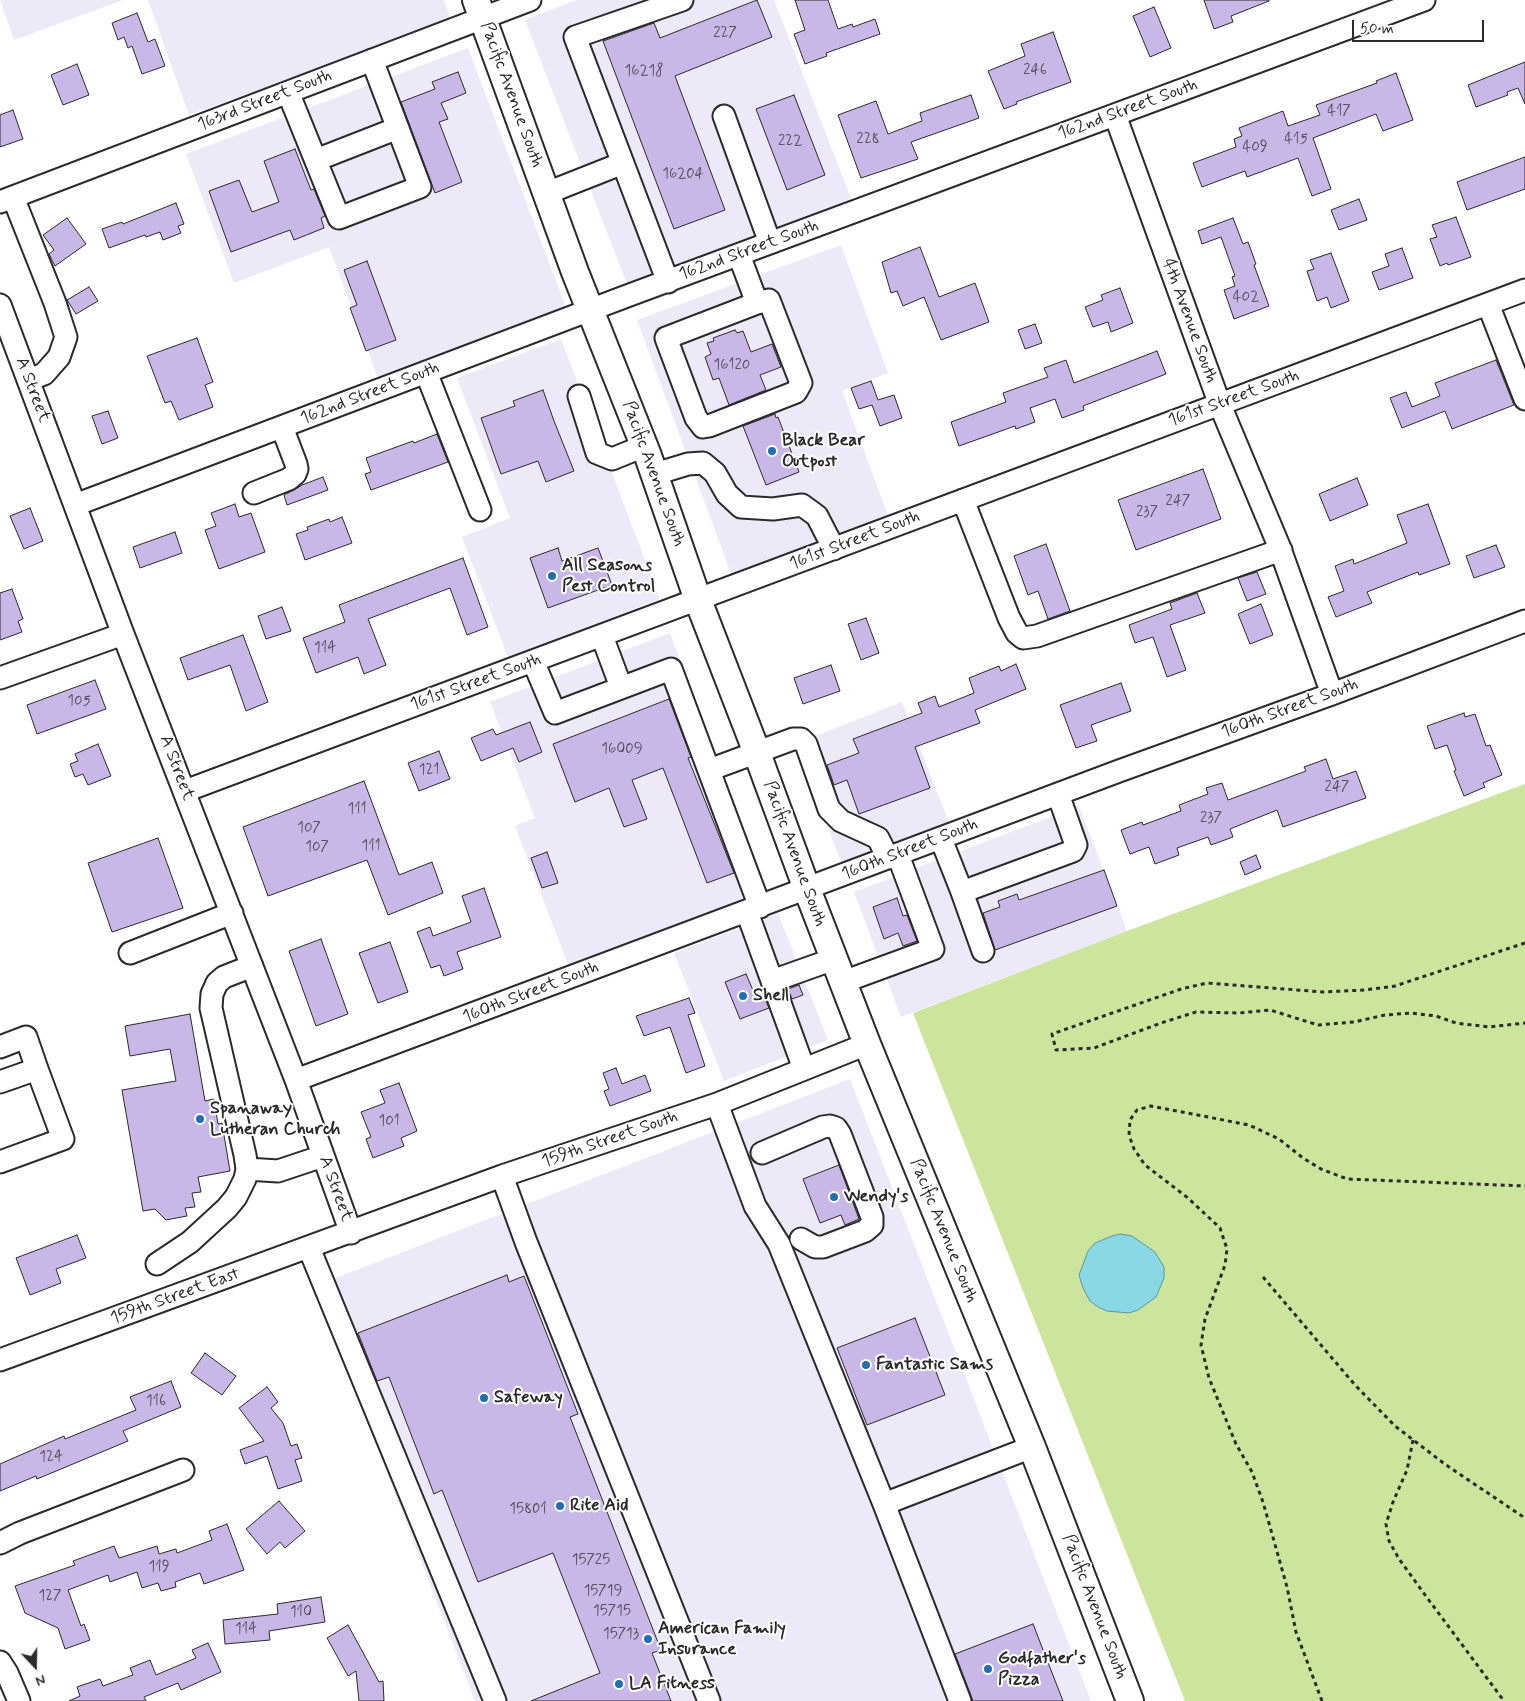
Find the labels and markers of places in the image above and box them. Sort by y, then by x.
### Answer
place label: Black Bear Outpost [782,430,865,472]
marker: Black Bear Outpost [766,445,778,457]
place label: All Seasons Pest Control [562,555,655,598]
marker: All Seasons Pest Control [546,570,558,582]
place label: Shell [753,985,789,1007]
marker: Shell [737,990,749,1002]
place label: Spanaway Lutheran Church [210,1098,340,1140]
marker: Spanaway Lutheran Church [194,1113,206,1125]
place label: Wendy's [844,1186,908,1208]
marker: Wendy's [828,1191,840,1203]
place label: Fantastic Sams [876,1354,993,1376]
marker: Fantastic Sams [860,1359,872,1371]
place label: Safeway [494,1387,563,1409]
marker: Safeway [478,1392,490,1404]
place label: Rite Aid [570,1495,628,1517]
marker: Rite Aid [554,1500,566,1512]
place label: American Family Insurance [658,1618,786,1660]
marker: American Family Insurance [642,1633,654,1645]
place label: Godfather's Pizza [998,1648,1086,1690]
marker: Godfather's Pizza [982,1663,994,1675]
place label: LA Fitness [629,1673,715,1695]
marker: LA Fitness [613,1678,625,1690]

